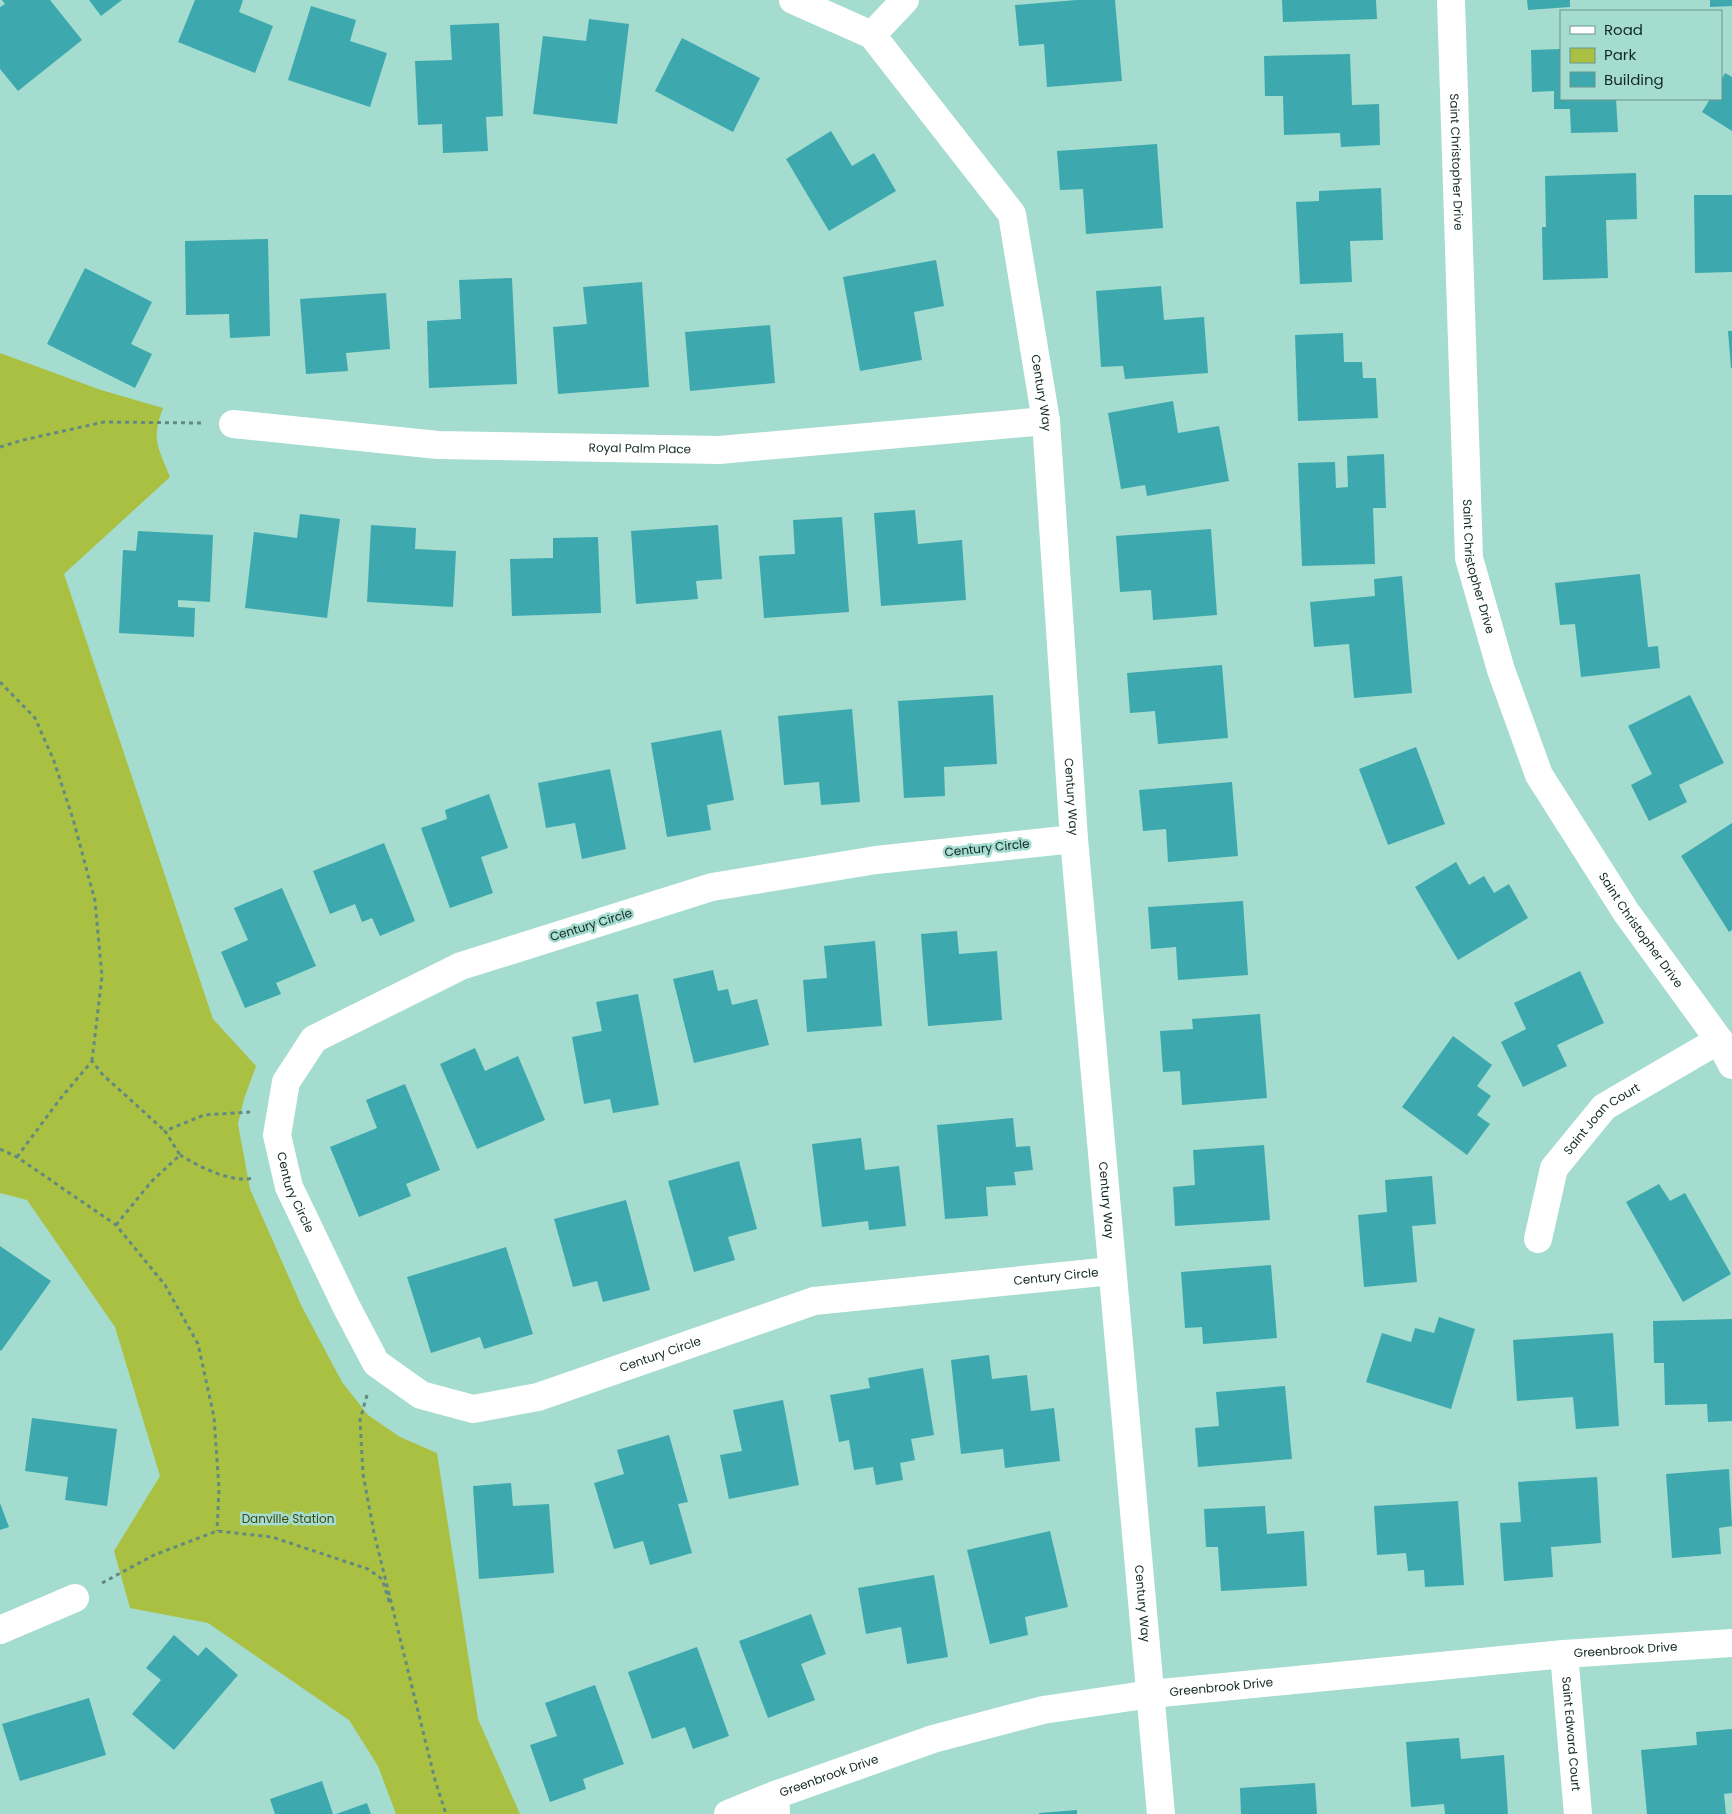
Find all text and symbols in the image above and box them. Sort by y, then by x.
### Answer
legend [1560,10,1722,100]
text: Road [1604,19,1643,40]
text: Park [1604,44,1636,65]
text: Building [1604,69,1664,90]
street label: Saint Christopher Drive [1446,93,1467,231]
street label: Century Way [1027,353,1056,432]
street label: Royal Palm Place [589,439,691,458]
street label: Saint Christopher Drive [1459,499,1499,635]
street label: Century Way [1061,757,1083,836]
street label: Century Circle [944,835,1030,860]
street label: Saint Christopher Drive [1595,869,1687,991]
street label: Century Circle [548,904,634,945]
street label: Saint Joan Court [1559,1079,1643,1158]
street label: Century Circle [273,1150,319,1235]
street label: Century Way [1095,1161,1119,1240]
street label: Century Circle [1013,1263,1099,1289]
street label: Century Circle [617,1332,703,1376]
park label: Danville Station [242,1510,334,1527]
street label: Century Way [1131,1564,1155,1643]
street label: Greenbrook Drive [1573,1638,1678,1661]
street label: Greenbrook Drive [1169,1673,1274,1700]
street label: Saint Edward Court [1558,1676,1585,1792]
street label: Greenbrook Drive [777,1750,881,1801]

